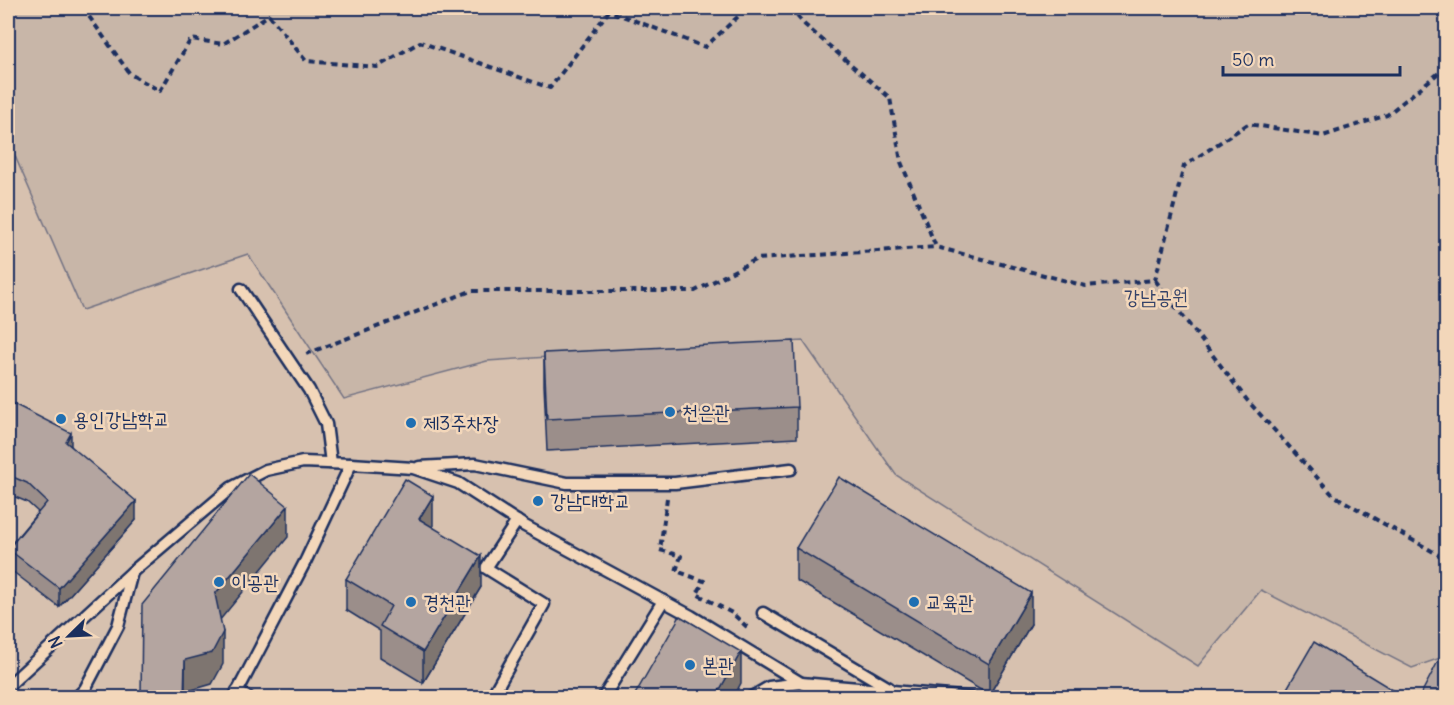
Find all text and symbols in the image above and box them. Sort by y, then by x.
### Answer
scale bar [1223,39,1400,77]
text: 50 m [1232,48,1274,71]
park label: 강남공원 [1124,284,1188,309]
place label: 천은관 [682,399,730,424]
marker: 천은관 [663,405,677,419]
place label: 용인강남학교 [73,406,170,431]
place label: 제3주차장 [423,410,499,435]
marker: 용인강남학교 [54,412,68,426]
marker: 제3주차장 [404,416,418,430]
place label: 강남대학교 [550,488,630,513]
marker: 강남대학교 [531,494,545,508]
place label: 이공관 [231,569,279,594]
marker: 이공관 [212,575,226,589]
place label: 경천관 [423,589,471,614]
place label: 교육관 [926,589,974,614]
marker: 경천관 [404,595,418,609]
marker: 교육관 [907,595,921,609]
north arrow [39,606,99,666]
text: N [44,633,67,651]
place label: 본관 [702,652,734,677]
marker: 본관 [683,658,697,672]

